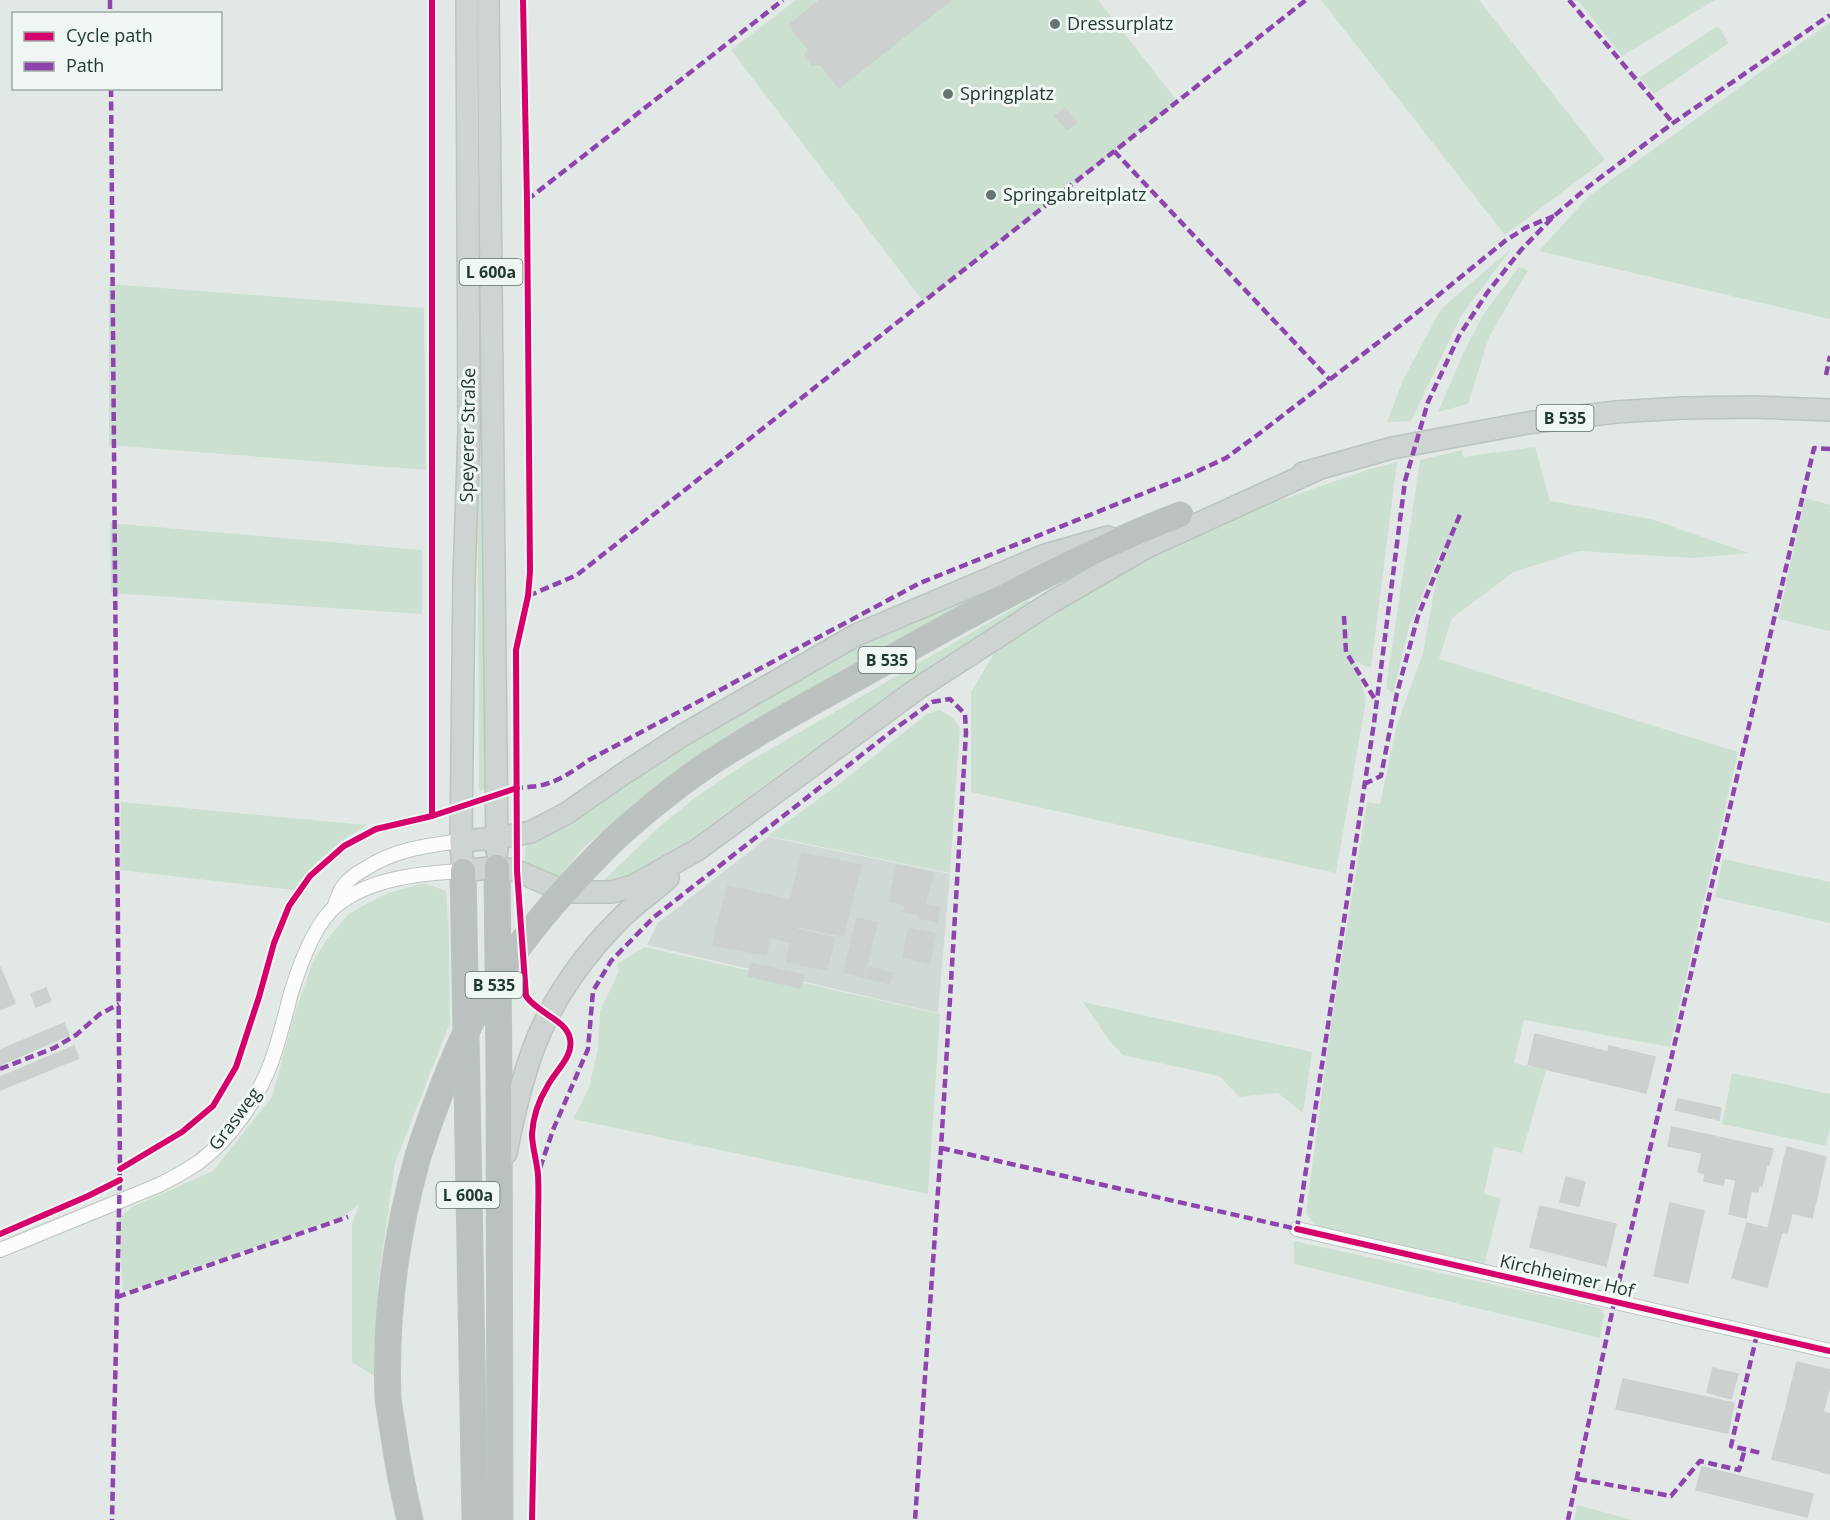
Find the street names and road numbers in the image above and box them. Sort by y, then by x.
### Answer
road number: L 600a [460,259,522,285]
street label: Speyerer Straße [454,367,480,502]
road number: B 535 [1536,405,1594,431]
road number: B 535 [858,647,916,673]
road number: B 535 [466,972,522,998]
street label: Grasweg [203,1082,266,1155]
road number: L 600a [436,1182,500,1208]
street label: Kirchheimer Hof [1498,1248,1638,1302]

